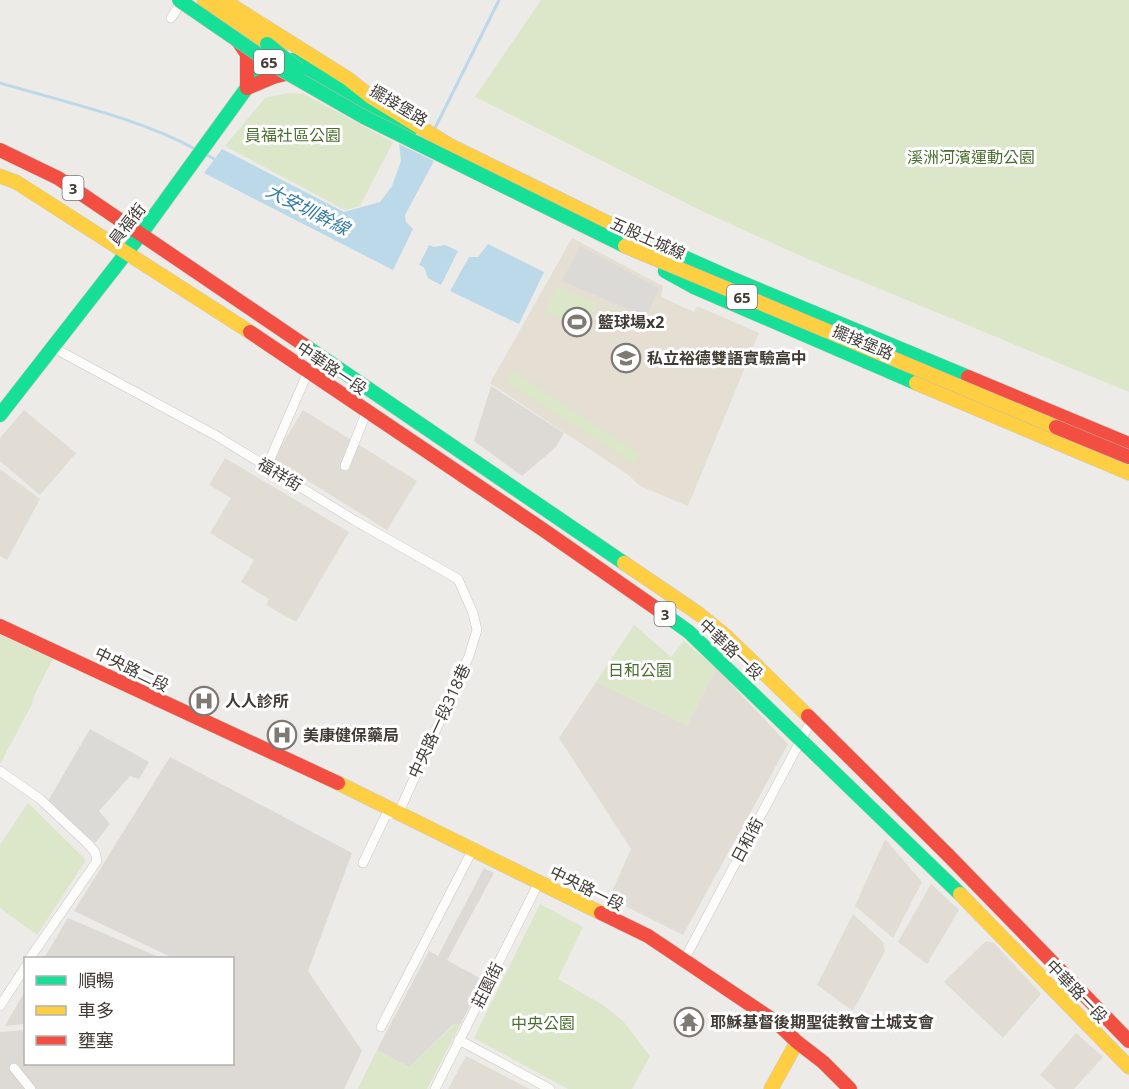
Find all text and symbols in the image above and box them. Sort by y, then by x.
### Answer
road number: 65 [254,50,284,74]
street label: 擺接堡路 [366,79,432,131]
park label: 員福社區公園 [245,124,341,146]
park label: 溪洲河濱運動公園 [907,146,1035,168]
road number: 3 [62,176,84,200]
water label: 大安圳幹線 [262,178,355,241]
street label: 員福街 [104,198,150,250]
street label: 五股土城線 [607,212,689,264]
road number: 65 [727,285,757,309]
sports icon: 籃球場x2 [561,306,593,338]
place label: 籃球場x2 [598,311,664,333]
street label: 擺接堡路 [829,319,897,365]
street label: 中華路一段 [293,337,371,399]
school or university icon: 私立裕德雙語實驗高中 [610,342,642,374]
place label: 私立裕德雙語實驗高中 [647,347,807,369]
street label: 福祥街 [254,452,306,496]
road number: 3 [654,602,676,626]
street label: 中華路一段 [694,614,768,684]
street label: 中央路二段 [91,642,173,696]
park label: 日和公園 [608,659,672,681]
street label: 中央路一段318巷 [403,660,475,782]
hospital icon: 人人診所 [188,685,220,717]
place label: 人人診所 [225,690,289,712]
hospital icon: 美康健保藥局 [266,719,298,751]
place label: 美康健保藥局 [303,724,399,746]
street label: 日和街 [726,814,768,866]
street label: 中央路一段 [546,861,628,915]
street label: 中華路一段 [1041,955,1113,1027]
legend [24,957,234,1065]
street label: 莊園街 [466,959,508,1011]
text: 順暢 [78,968,114,992]
text: 車多 [78,998,114,1022]
temple icon: 耶穌基督後期聖徒教會土城支會 [673,1006,705,1038]
place label: 耶穌基督後期聖徒教會土城支會 [710,1011,934,1033]
park label: 中央公園 [511,1012,575,1034]
text: 壅塞 [78,1028,114,1052]

